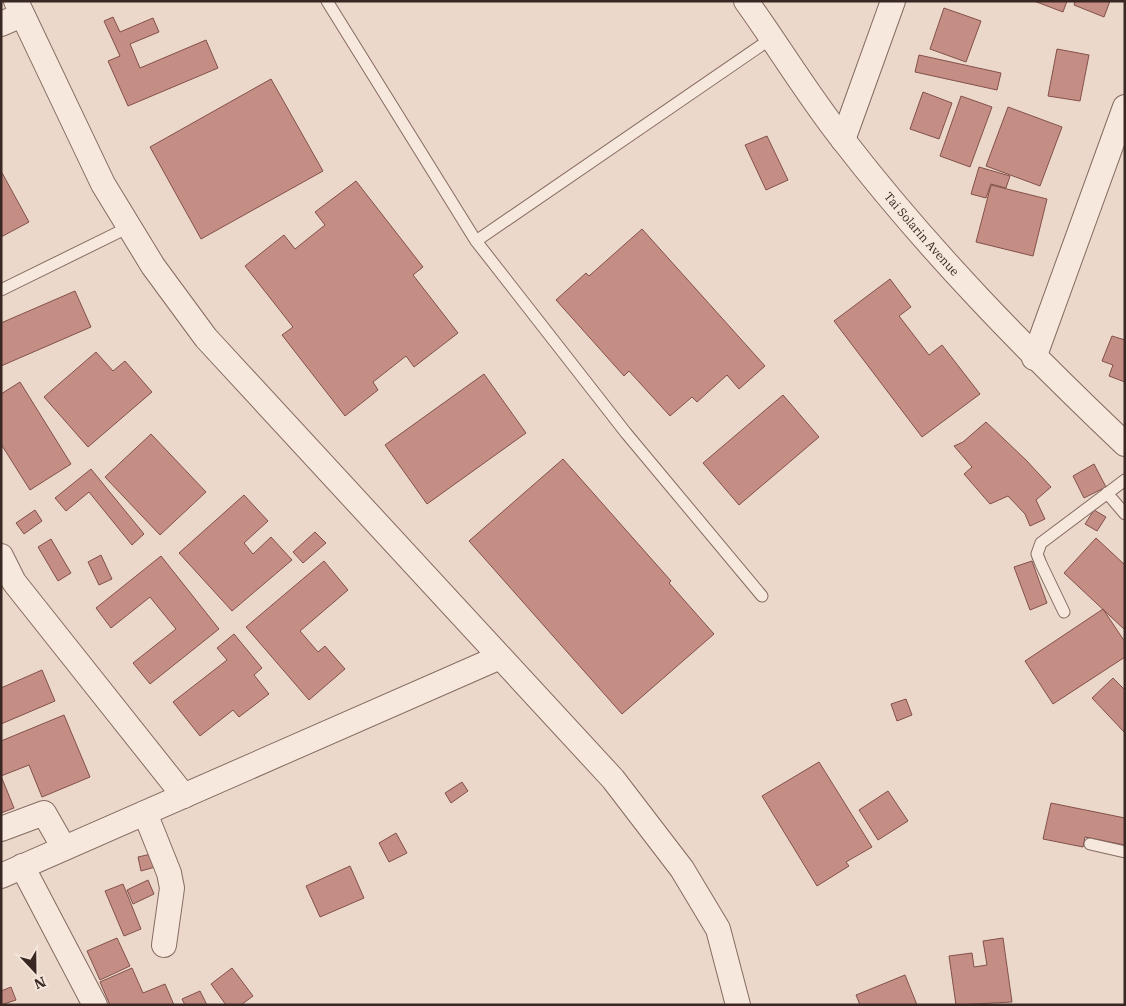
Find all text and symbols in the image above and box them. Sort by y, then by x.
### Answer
street label: Tai Solarin Avenue [881,189,962,279]
north arrow [10,946,60,996]
text: N [31,973,48,993]

